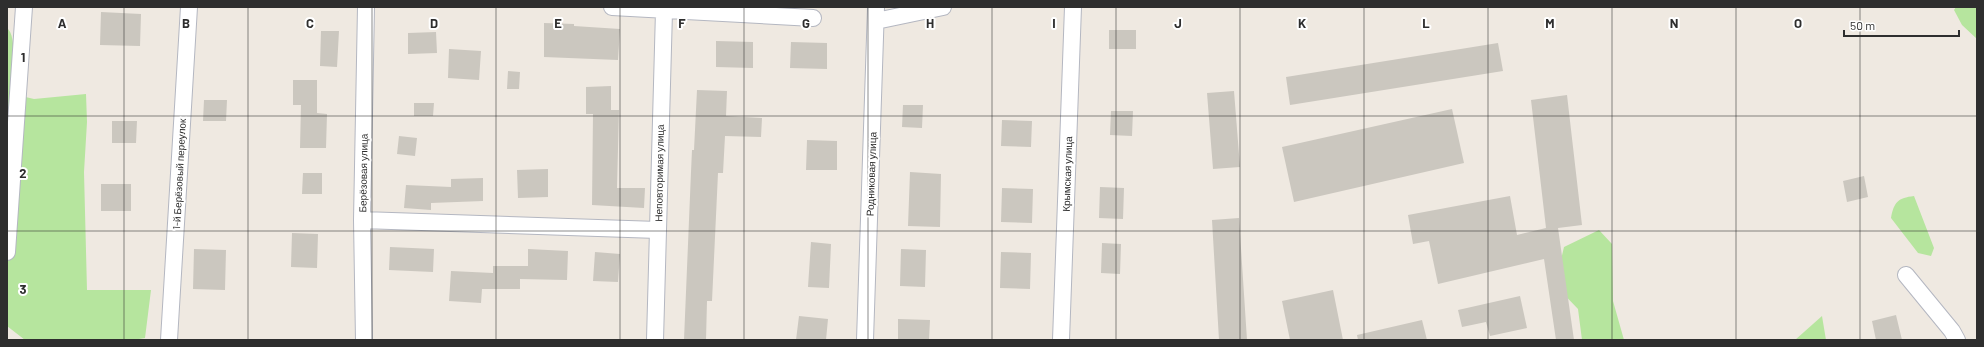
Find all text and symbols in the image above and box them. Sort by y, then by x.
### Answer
scale bar [1844,12,1959,38]
text: A [58,15,67,31]
text: B [182,15,190,31]
text: C [306,15,314,31]
text: D [430,15,438,31]
text: E [554,15,562,31]
text: F [678,15,686,31]
text: G [802,15,810,31]
text: H [926,15,934,31]
text: I [1052,15,1056,31]
text: J [1174,15,1182,31]
text: K [1298,15,1306,31]
text: L [1422,15,1430,31]
text: M [1545,15,1555,31]
text: N [1670,15,1678,31]
text: O [1794,15,1802,31]
text: 50 m [1850,18,1875,32]
text: 1 [21,49,25,65]
street label: 1-й Берёзовый переулок [170,118,188,230]
street label: Неповторимая улица [652,124,666,222]
street label: Родниковая улица [864,131,878,216]
street label: Берёзовая улица [356,133,370,213]
street label: Крымская улица [1060,136,1074,212]
text: 2 [19,165,27,181]
text: 3 [19,281,27,297]

